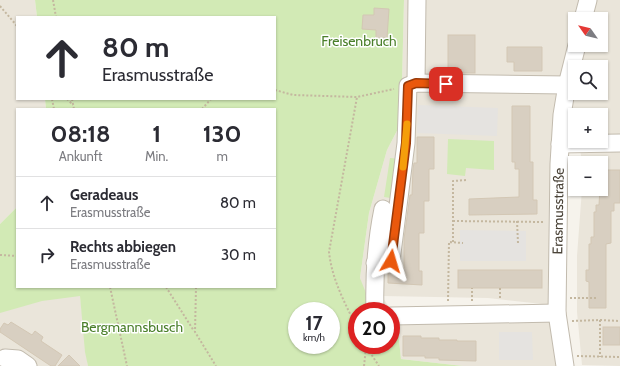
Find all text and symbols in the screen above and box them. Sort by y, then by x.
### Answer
north arrow [568,12,608,52]
map controls [568,12,608,196]
text: 80 m [102,30,169,64]
icon: ahead [36,32,88,84]
park label: Freisenbruch [321,32,397,50]
button: search [568,60,608,100]
text: Erasmusstraße [102,64,213,86]
pin [429,67,463,101]
icon: arrive [435,73,457,95]
button: + [568,108,608,148]
text: 08:18 [50,119,111,148]
text: 1 [152,119,161,148]
text: 130 [203,119,241,148]
text: Ankunft [59,148,102,164]
text: Min. [145,148,168,164]
text: m [216,148,228,164]
button: − [568,156,608,196]
street label: Erasmusstraße [548,168,568,254]
text: Geradeaus [70,186,138,204]
icon: ahead [36,192,58,214]
text: 80 m [220,194,256,212]
text: Erasmusstraße [70,204,150,220]
text: Rechts abbiegen [70,238,176,256]
position arrow [370,240,412,282]
icon: right [36,244,58,266]
text: 30 m [221,246,256,264]
text: Erasmusstraße [70,256,150,272]
speed limit sign: 20 [348,302,400,354]
text: 17 [305,311,323,335]
park label: Bergmannsbusch [81,318,183,336]
text: km/h [303,331,325,344]

